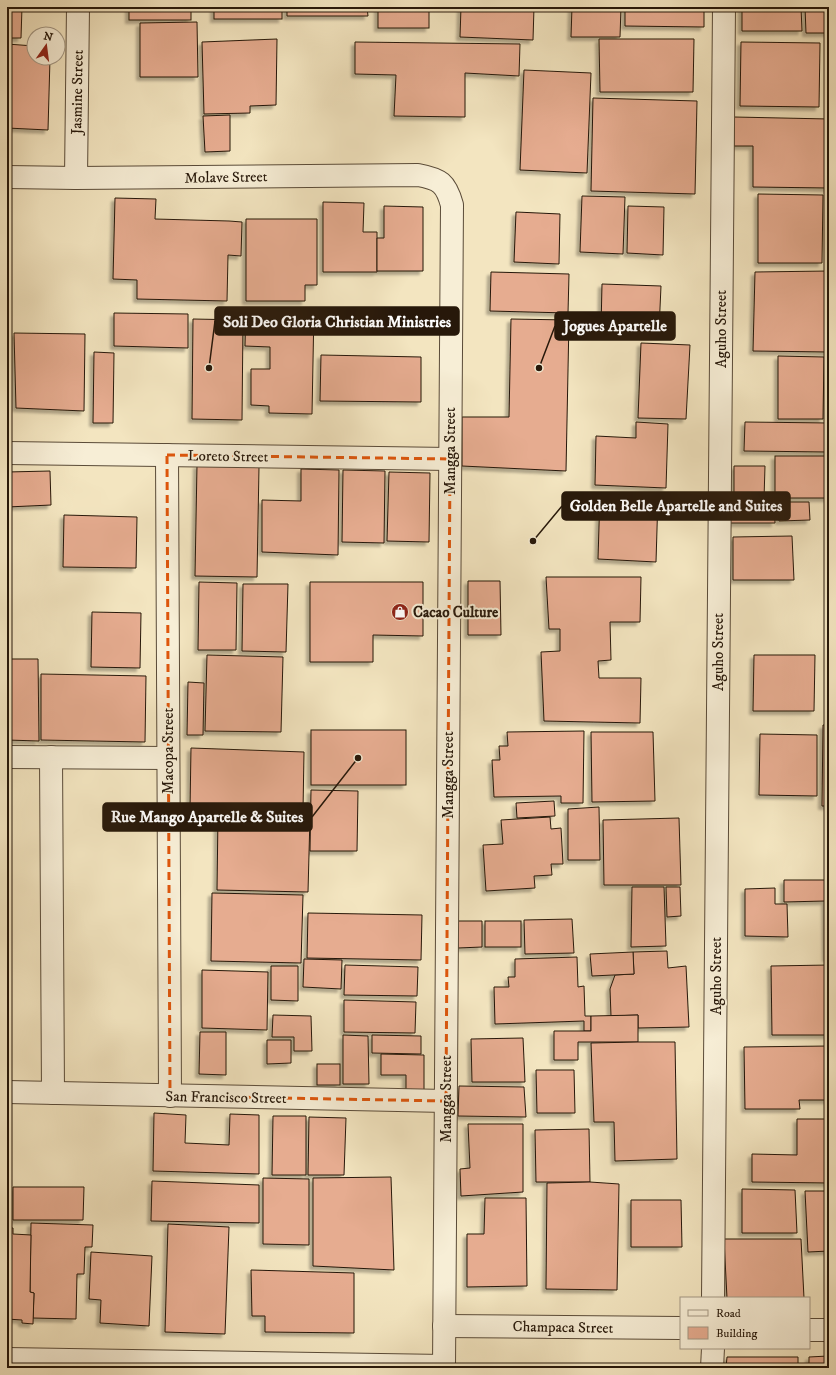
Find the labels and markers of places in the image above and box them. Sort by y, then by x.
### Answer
callout: Soli Deo Gloria Christian Ministries [215,307,459,335]
callout: Jogues Apartelle [555,312,675,340]
callout: Golden Belle Apartelle and Suites [562,492,790,520]
shop icon: Cacao Culture [390,602,410,622]
place label: Cacao Culture [413,603,499,622]
callout: Rue Mango Apartelle & Suites [103,803,312,831]

